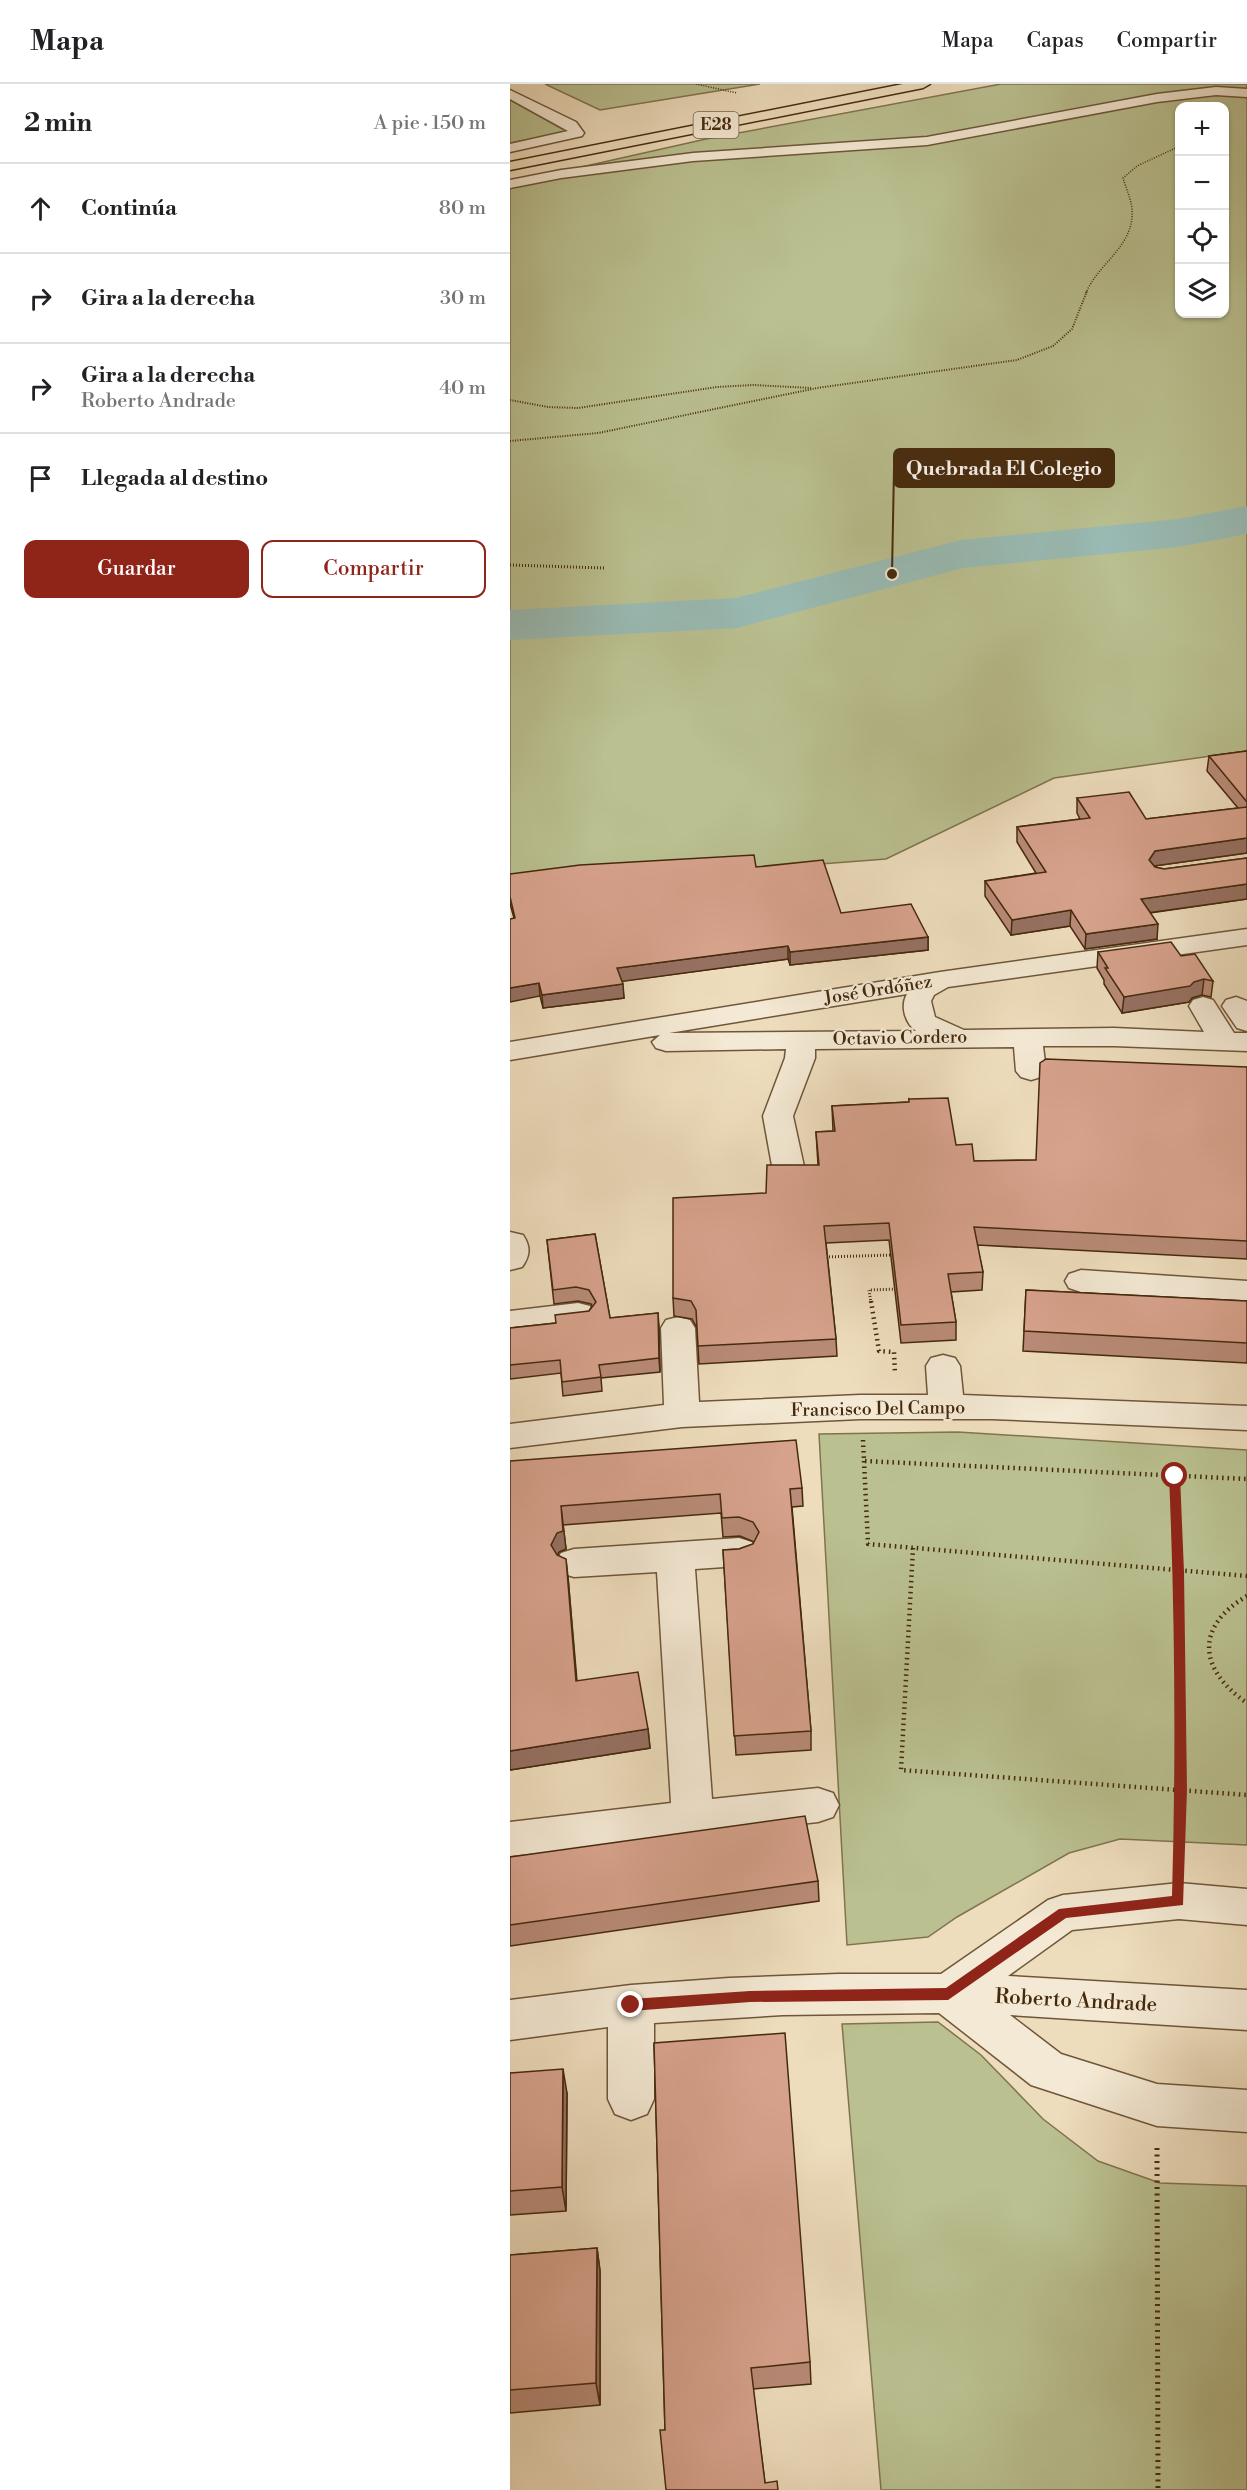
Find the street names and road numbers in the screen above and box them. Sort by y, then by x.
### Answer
road number: E28 [694,112,738,138]
street label: José Ordóñez [821,970,934,1010]
street label: Octavio Cordero [832,1025,968,1051]
street label: Francisco Del Campo [790,1396,966,1422]
street label: Roberto Andrade [994,1984,1158,2018]

